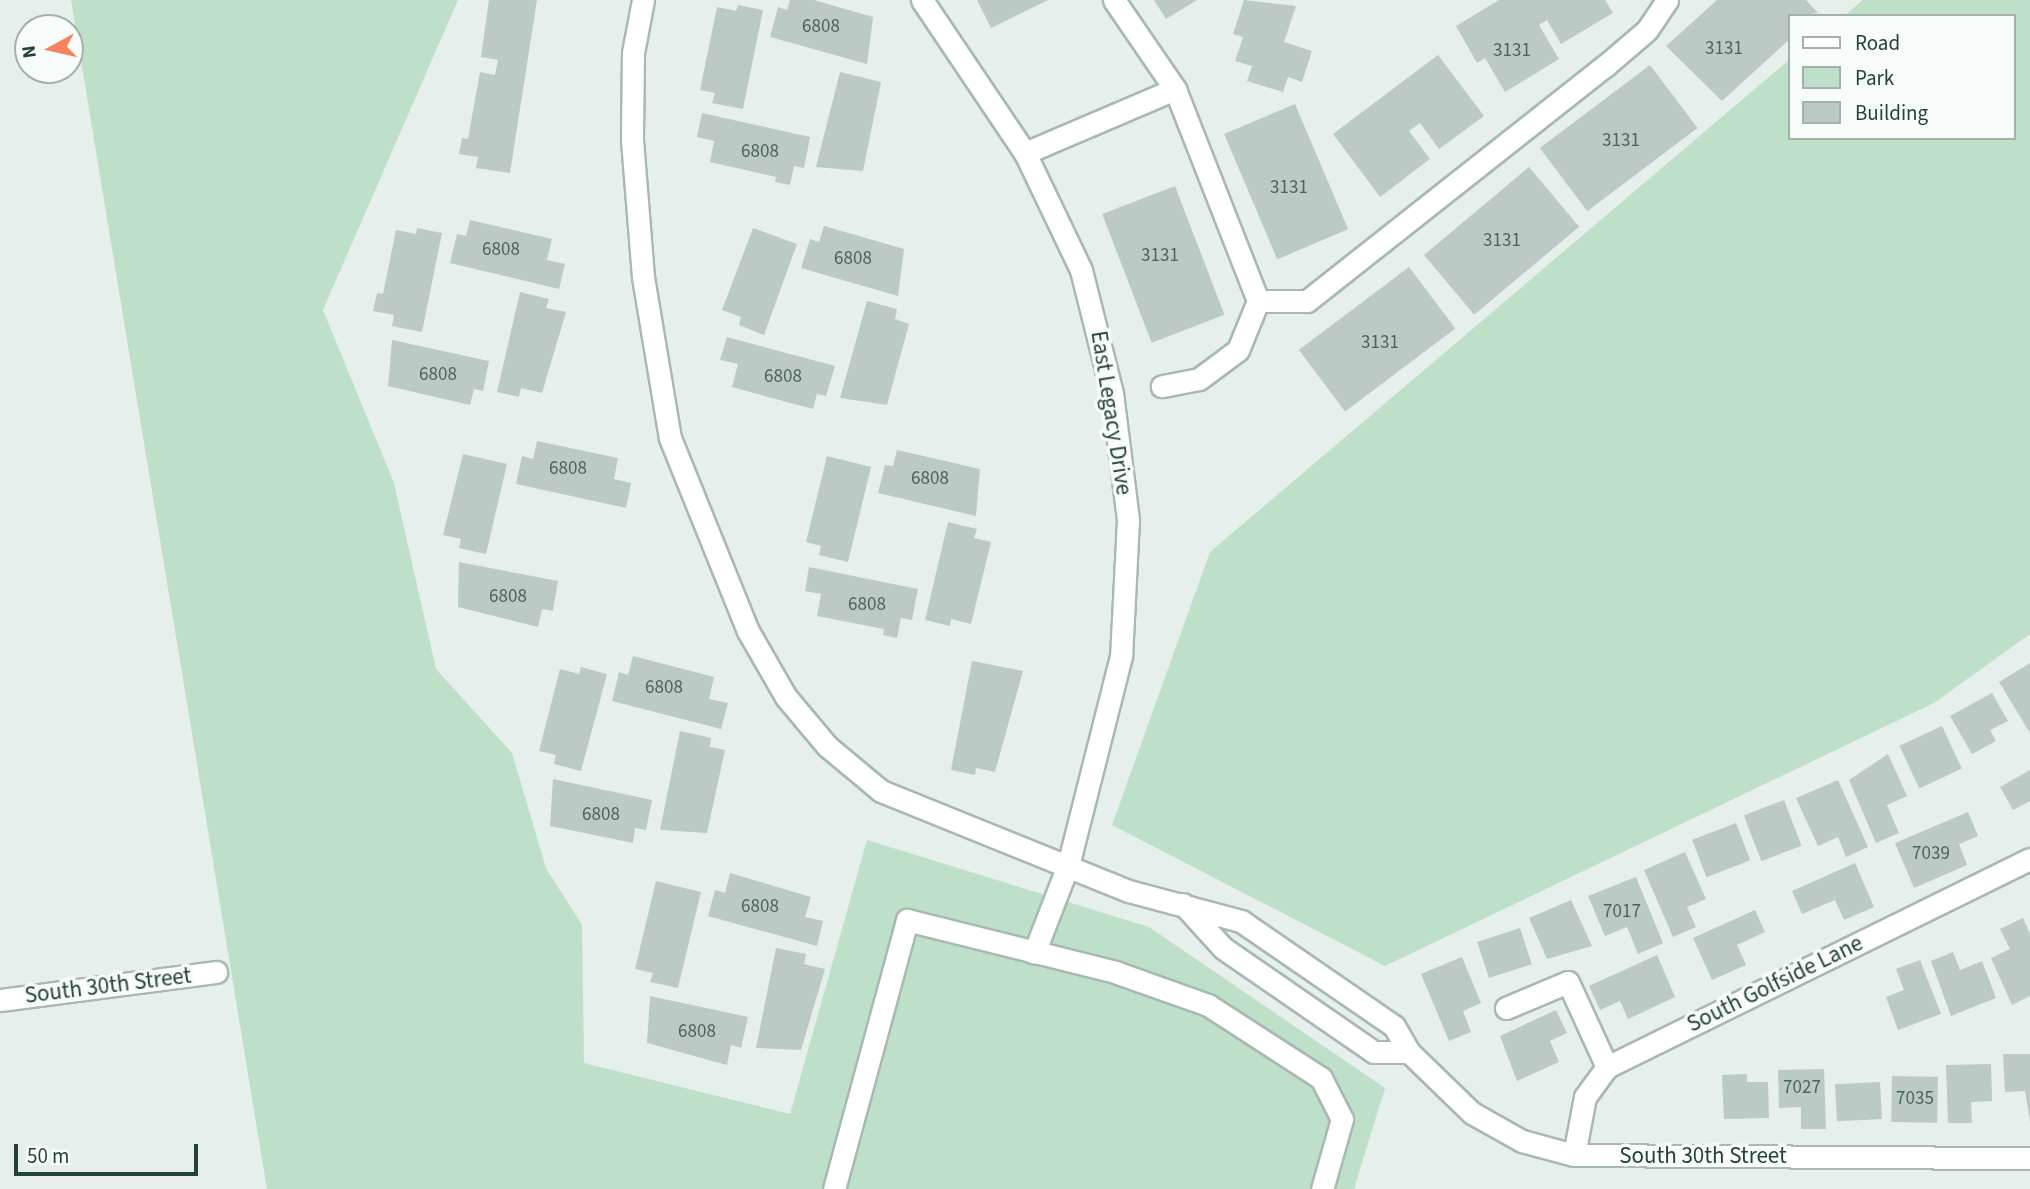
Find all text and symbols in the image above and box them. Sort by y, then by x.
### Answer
north arrow [14,14,84,84]
legend [1788,14,2016,140]
house number: 6808 [802,16,840,38]
text: Road [1855,28,1900,58]
house number: 3131 [1705,38,1743,60]
house number: 3131 [1493,40,1531,62]
text: N [15,44,44,60]
text: Park [1855,63,1894,93]
text: Building [1855,98,1928,128]
house number: 3131 [1602,130,1640,152]
house number: 6808 [741,141,779,163]
house number: 3131 [1270,177,1308,199]
house number: 3131 [1483,230,1521,252]
house number: 6808 [482,239,520,261]
house number: 3131 [1141,245,1179,267]
house number: 6808 [834,248,872,270]
street label: East Legacy Drive [1084,329,1138,497]
house number: 3131 [1361,332,1399,354]
house number: 6808 [419,364,457,386]
house number: 6808 [764,366,802,388]
house number: 6808 [549,458,587,480]
house number: 6808 [911,468,949,490]
house number: 6808 [489,586,527,608]
house number: 6808 [848,594,886,616]
house number: 6808 [645,677,683,699]
house number: 6808 [582,804,620,826]
house number: 7039 [1912,843,1950,865]
house number: 6808 [741,896,779,918]
house number: 7017 [1603,901,1641,923]
street label: South Golfside Lane [1683,929,1867,1039]
street label: South 30th Street [23,962,193,1010]
house number: 6808 [678,1021,716,1043]
house number: 7027 [1783,1077,1821,1099]
house number: 7035 [1896,1088,1934,1110]
scale bar [18,1130,201,1174]
text: 50 m [27,1141,69,1171]
street label: South 30th Street [1619,1142,1787,1170]

